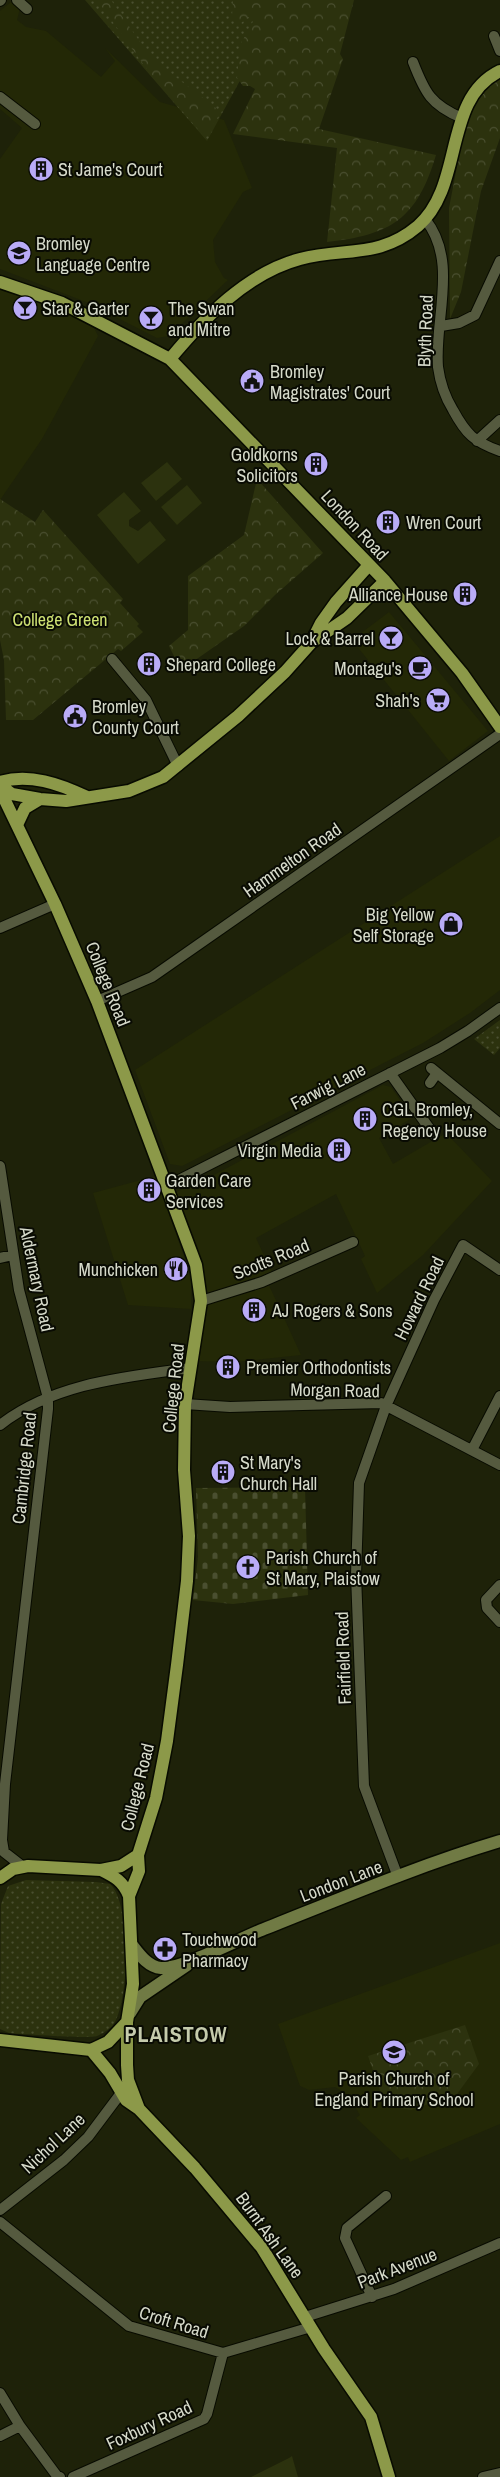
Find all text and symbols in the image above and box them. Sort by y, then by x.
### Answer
building icon: St Jame's Court [28,156,54,182]
place label: St Jame's Court [58,157,163,182]
place label: Bromley Language Centre [36,231,150,277]
school or university icon: Bromley Language Centre [6,240,32,266]
street label: Blyth Road [411,294,439,368]
bar icon: Star & Garter [12,295,38,321]
place label: Star & Garter [42,296,129,321]
place label: The Swan and Mitre [168,296,234,342]
bar icon: The Swan and Mitre [138,305,164,331]
place label: Bromley Magistrates' Court [270,359,390,405]
public building icon: Bromley Magistrates' Court [239,368,265,394]
place label: Goldkorns Solicitors [231,442,298,488]
building icon: Goldkorns Solicitors [303,451,329,477]
street label: London Road [316,484,394,566]
building icon: Wren Court [375,509,401,535]
place label: Wren Court [406,510,481,535]
building icon: Alliance House [452,581,478,607]
place label: Alliance House [348,582,448,607]
park label: College Green [12,607,108,632]
bar icon: Lock & Barrel [378,625,404,651]
place label: Lock & Barrel [285,626,374,651]
building icon: Shepard College [136,651,162,677]
place label: Shepard College [166,652,276,677]
cafe icon: Montagu's [407,655,433,681]
place label: Montagu's [334,656,402,681]
supermarket icon: Shah's [425,687,451,713]
place label: Shah's [375,688,420,713]
place label: Bromley County Court [92,694,179,740]
public building icon: Bromley County Court [62,703,88,729]
street label: Hammelton Road [238,817,346,903]
place label: Big Yellow Self Storage [353,902,434,948]
shop icon: Big Yellow Self Storage [438,911,464,937]
street label: College Road [80,938,136,1030]
street label: Farwig Lane [286,1056,370,1116]
place label: CGL Bromley, Regency House [382,1097,487,1143]
building icon: CGL Bromley, Regency House [352,1106,378,1132]
building icon: Virgin Media [326,1137,352,1163]
place label: Virgin Media [238,1138,322,1163]
place label: Garden Care Services [166,1168,251,1214]
building icon: Garden Care Services [136,1177,162,1203]
street label: Aldermary Road [13,1223,60,1334]
street label: Scotts Road [229,1232,313,1286]
street label: Howard Road [388,1252,450,1344]
restaurant icon: Munchicken [163,1256,189,1282]
place label: Munchicken [78,1257,158,1282]
building icon: AJ Rogers & Sons [241,1297,267,1323]
place label: AJ Rogers & Sons [271,1298,393,1323]
street label: College Road [156,1342,190,1434]
building icon: Premier Orthodontists [215,1354,241,1380]
place label: Premier Orthodontists [246,1355,391,1380]
street label: Morgan Road [290,1377,380,1403]
street label: Cambridge Road [6,1411,42,1525]
place label: St Mary's Church Hall [240,1450,317,1496]
building icon: St Mary's Church Hall [210,1459,236,1485]
place label: Parish Church of St Mary, Plaistow [266,1545,380,1591]
church icon: Parish Church of St Mary, Plaistow [235,1554,261,1580]
street label: Fairfield Road [329,1611,357,1705]
street label: College Road [114,1741,160,1833]
street label: London Lane [296,1854,386,1908]
place label: Touchwood Pharmacy [182,1927,257,1973]
pharmacy icon: Touchwood Pharmacy [152,1936,178,1962]
district label: PLAISTOW [125,2019,227,2049]
school or university icon: Parish Church of England Primary School [381,2039,407,2065]
place label: Parish Church of England Primary School [314,2066,474,2112]
street label: Nichol Lane [16,2107,90,2179]
street label: Burnt Ash Lane [230,2187,310,2283]
street label: Park Avenue [354,2241,440,2295]
street label: Croft Road [136,2300,212,2344]
street label: Foxbury Road [102,2394,196,2456]

